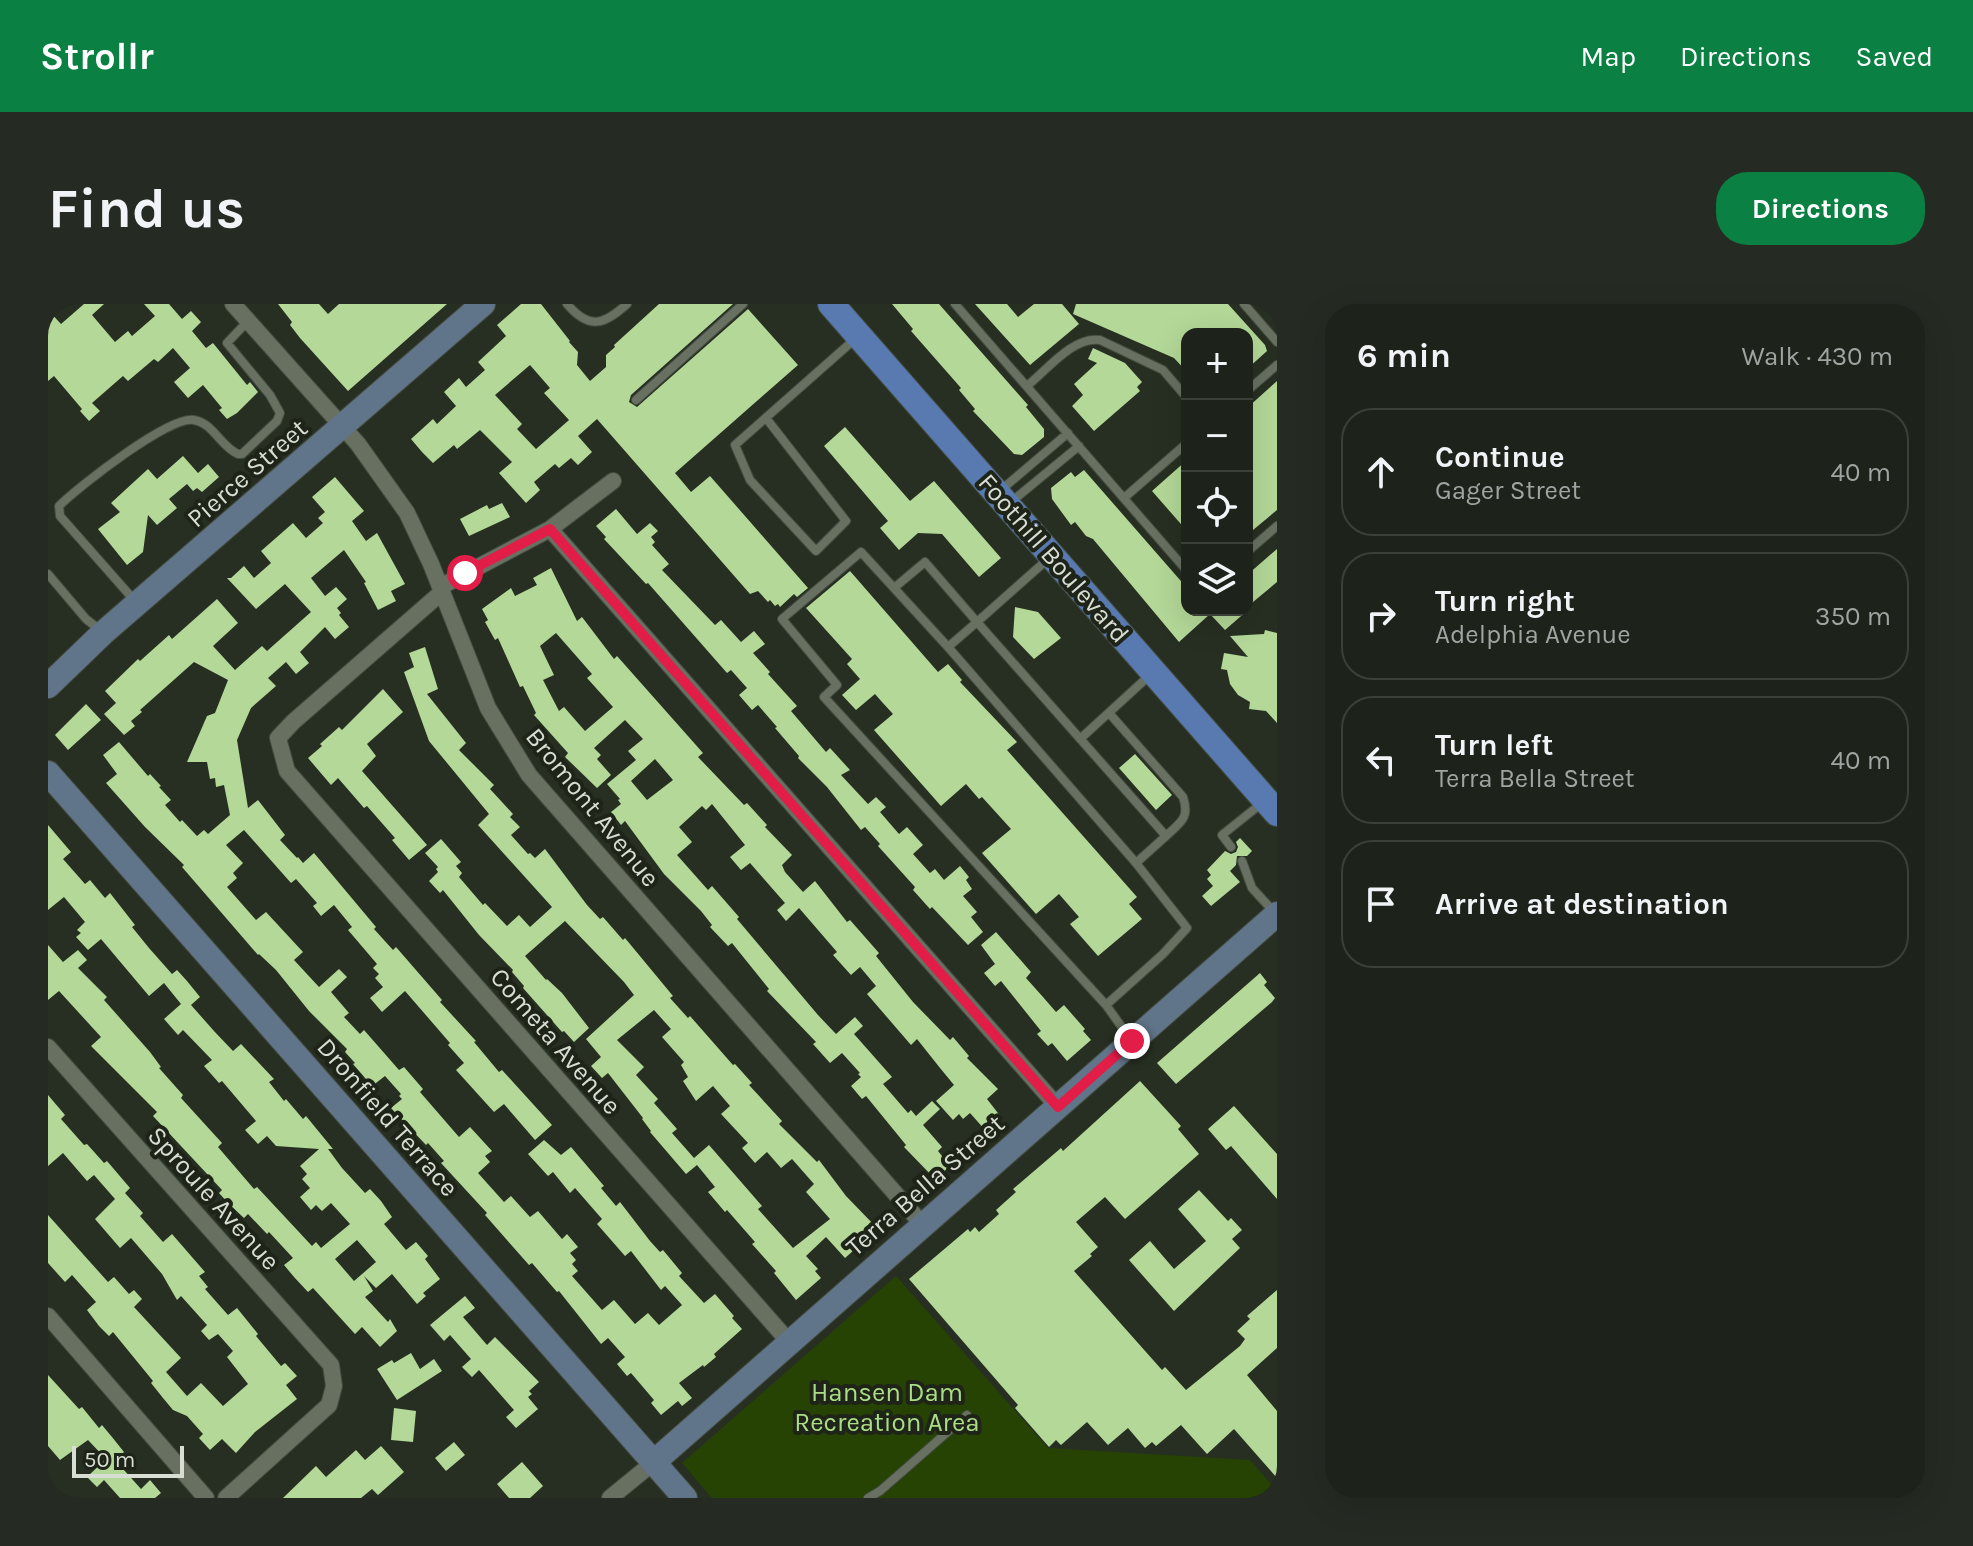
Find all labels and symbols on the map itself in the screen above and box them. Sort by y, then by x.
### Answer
street label: Pierce Street [181,413,314,534]
street label: Foothill Boulevard [972,467,1136,649]
route start [447,555,483,591]
street label: Bromont Avenue [519,722,666,893]
street label: Cometa Avenue [484,962,628,1121]
route end [1114,1023,1150,1059]
street label: Dronfield Terrace [310,1032,465,1203]
street label: Terra Bella Street [840,1108,1011,1263]
street label: Sproule Avenue [141,1120,286,1277]
park label: Hansen Dam Recreation Area [794,1377,980,1438]
scale bar [72,1442,184,1478]

